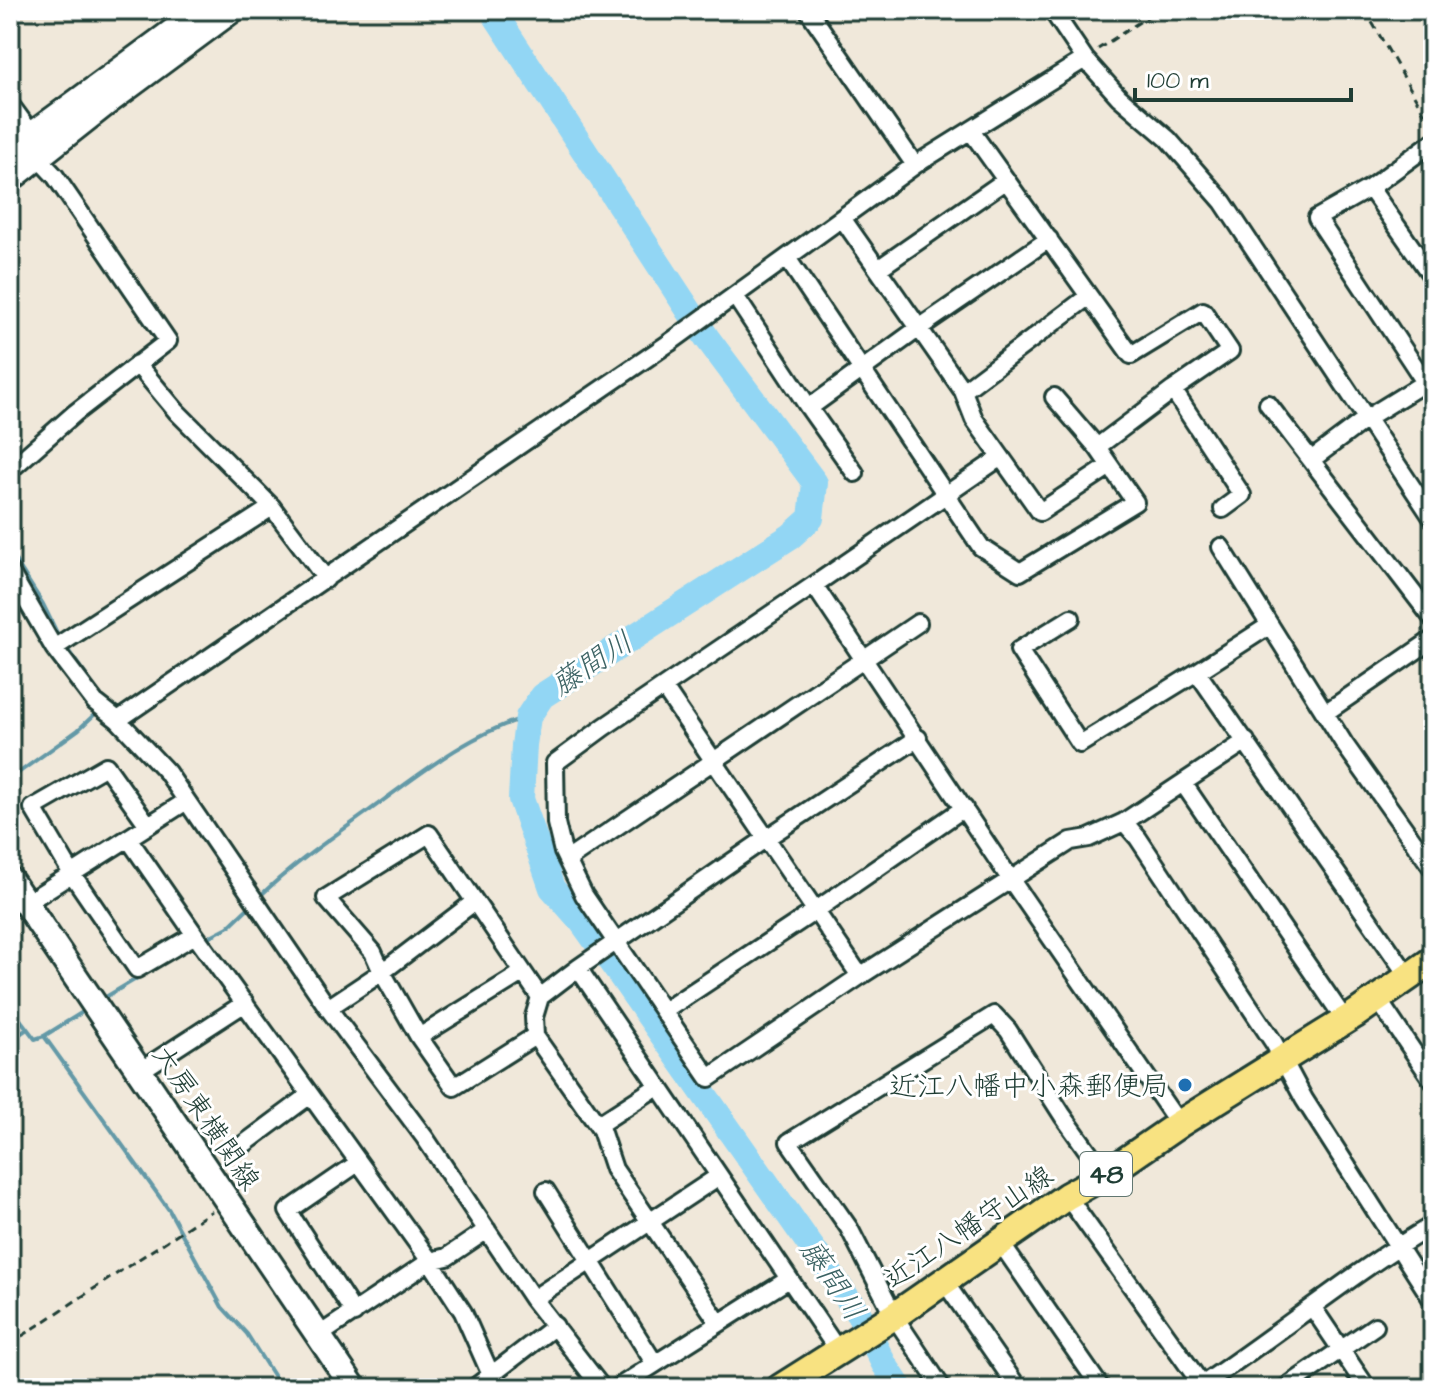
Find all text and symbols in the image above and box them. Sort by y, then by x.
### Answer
scale bar [1135,52,1351,102]
text: 100 m [1147,64,1209,98]
water label: 藤間川 [543,622,642,706]
street label: 大房東横関線 [143,1037,269,1198]
place label: 近江八幡中小森郵便局 [889,1067,1169,1106]
marker: 近江八幡中小森郵便局 [1176,1076,1194,1094]
road number: 48 [1080,1152,1132,1196]
street label: 近江八幡守山線 [877,1156,1061,1298]
water label: 藤間川 [790,1232,875,1330]

